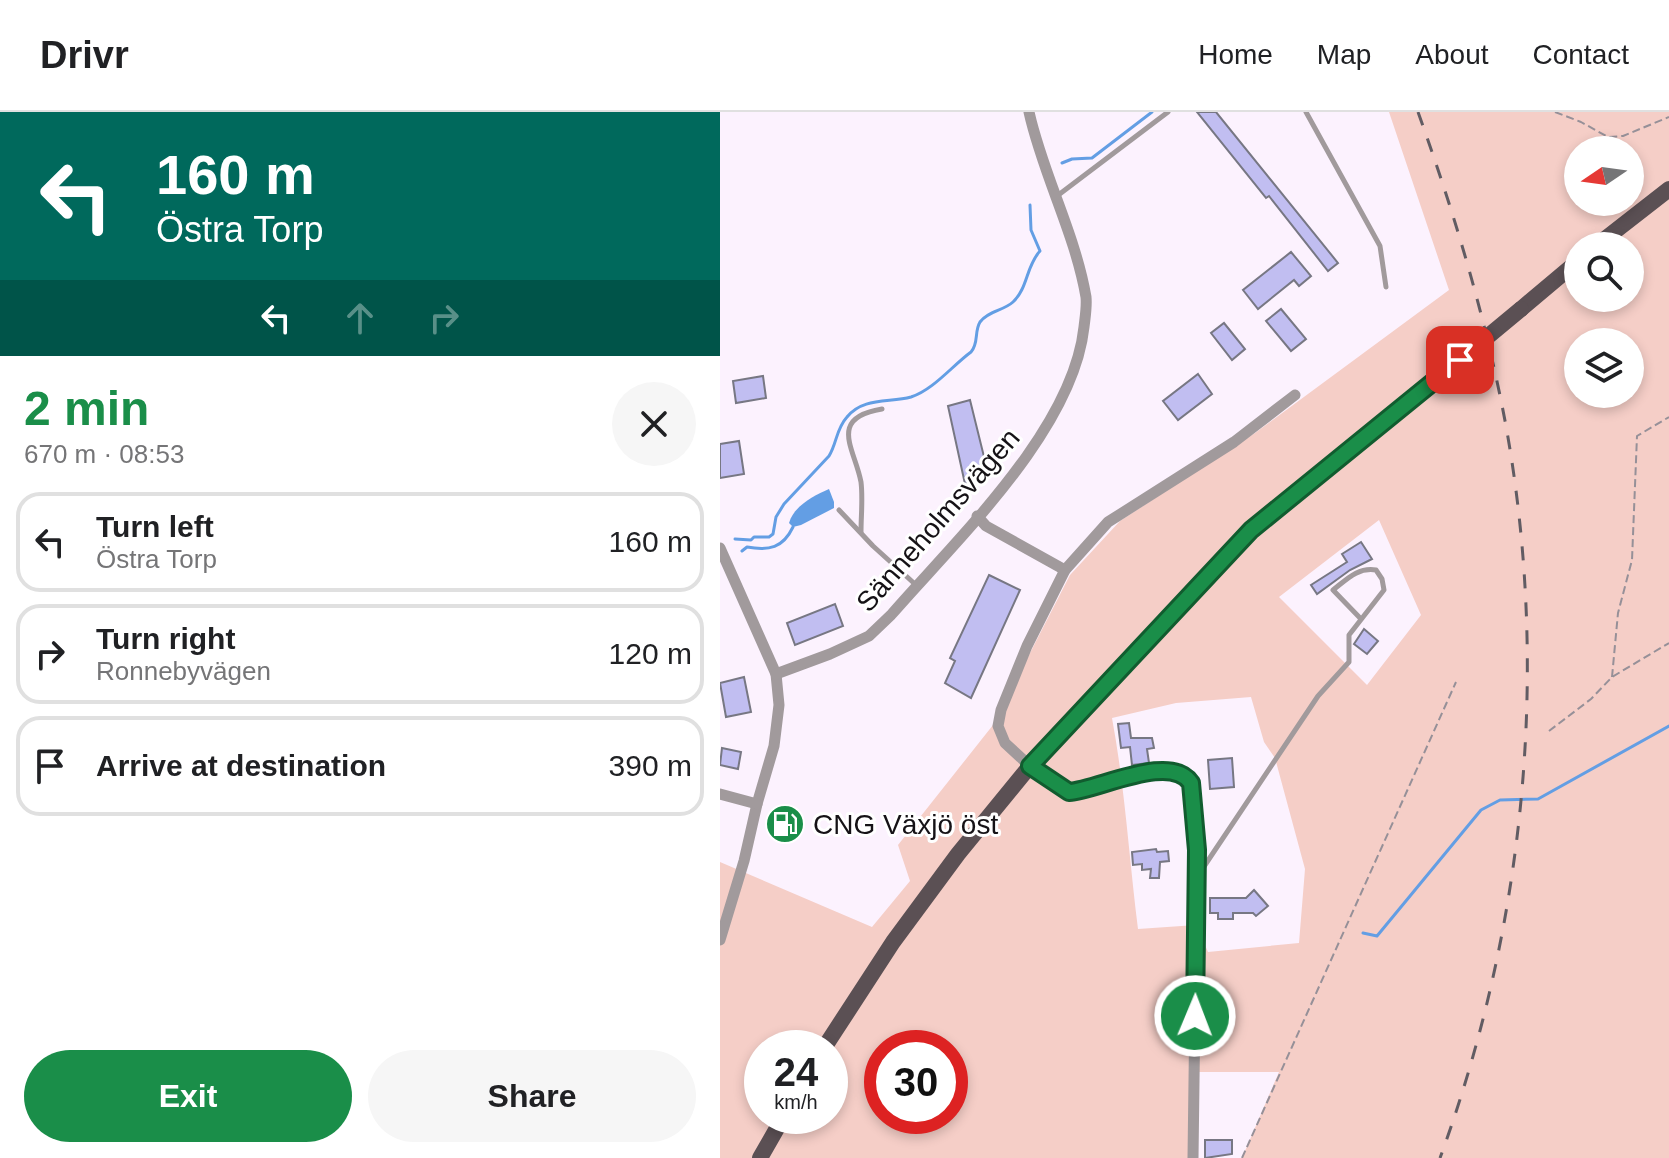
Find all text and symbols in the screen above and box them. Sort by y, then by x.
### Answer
text: Drivr [40,34,129,76]
text: Home [1198,39,1273,70]
text: Map [1317,39,1371,70]
text: About [1415,39,1489,70]
text: Contact [1533,39,1629,70]
north arrow [1564,136,1644,216]
map controls [1564,136,1644,408]
text: 160 m [156,143,315,206]
icon: left [24,144,128,248]
text: Östra Torp [156,209,323,250]
button: search [1564,232,1644,312]
icon: left [254,296,298,340]
icon: ahead [338,296,382,340]
icon: right [422,296,466,340]
pin [1426,326,1494,394]
button: layers [1564,328,1644,408]
icon: arrive [1438,338,1482,382]
text: 2 min [24,382,149,435]
button: close [612,382,696,466]
street label: Sänneholmsvägen [850,422,1026,618]
text: 670 m · 08:53 [24,439,184,469]
text: Turn left [96,510,214,543]
icon: left [28,520,72,564]
text: 160 m [609,525,692,558]
text: Östra Torp [96,544,217,574]
text: Turn right [96,622,235,655]
icon: right [28,632,72,676]
text: 120 m [609,637,692,670]
text: Ronnebyvägen [96,656,271,686]
icon: arrive [28,744,72,788]
text: Arrive at destination [96,749,386,782]
text: 390 m [609,749,692,782]
fuel station icon: CNG Växjö öst [764,803,806,845]
place label: CNG Växjö öst [813,809,998,840]
position arrow [1153,974,1237,1058]
speed limit sign: 30 [864,1030,968,1134]
button: Exit [24,1050,352,1142]
button: Share [368,1050,696,1142]
text: 24 [774,1050,818,1094]
text: km/h [774,1091,818,1113]

